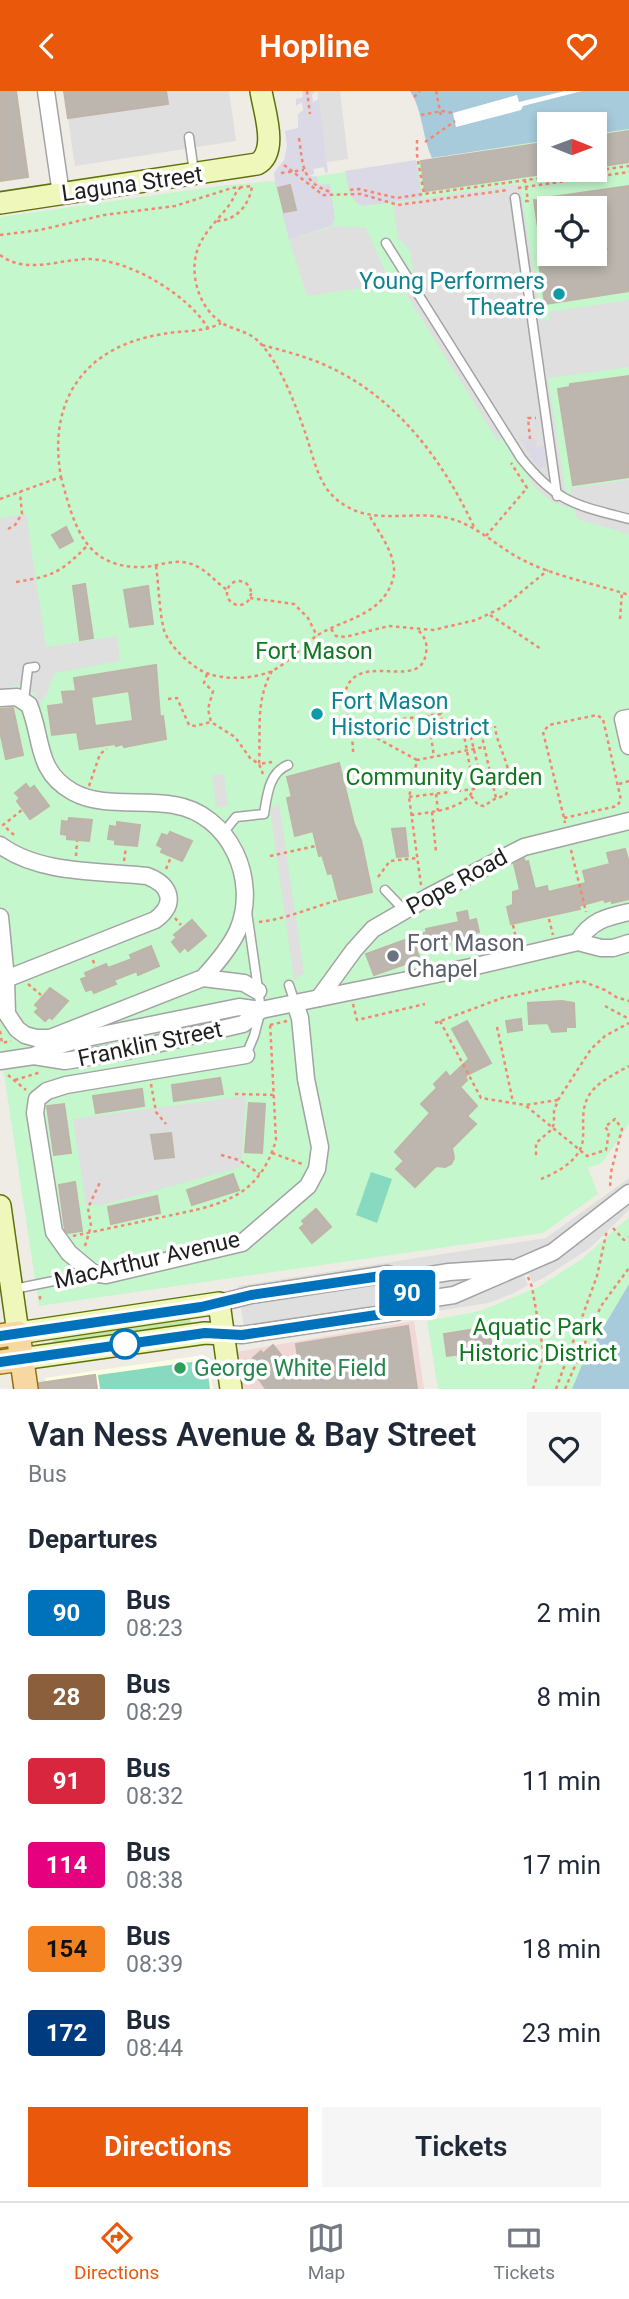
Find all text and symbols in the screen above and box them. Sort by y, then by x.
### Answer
icon: back [28,27,66,65]
text: Hopline [259,27,370,65]
icon: heart [563,27,601,65]
north arrow [537,112,607,182]
map controls [537,112,607,266]
street label: Laguna Street [60,161,204,207]
button: locate [537,196,607,266]
place label: Young Performers Theatre [359,268,545,321]
marker: Young Performers Theatre [551,286,567,302]
park label: Fort Mason [255,638,373,665]
place label: Fort Mason Historic District [331,688,489,741]
marker: Fort Mason Historic District [309,706,325,722]
park label: Community Garden [345,764,543,791]
street label: Pope Road [402,843,512,921]
place label: Fort Mason Chapel [407,930,524,983]
marker: Fort Mason Chapel [385,948,401,964]
street label: Franklin Street [75,1016,225,1072]
street label: MacArthur Avenue [52,1226,242,1294]
line badge: 90 [376,1270,438,1316]
text: 90 [393,1279,421,1307]
park label: Aquatic Park Historic District [459,1314,617,1367]
unlabelled marker [110,1329,140,1359]
place label: George White Field [194,1355,387,1382]
marker: George White Field [172,1360,188,1376]
button: heart [527,1412,601,1486]
text: Van Ness Avenue & Bay Street [28,1415,476,1454]
text: Bus [28,1461,67,1488]
text: Departures [28,1524,158,1554]
text: Bus [126,1585,171,1615]
text: 2 min [536,1598,601,1628]
text: 90 [53,1599,80,1627]
text: 08:23 [126,1615,183,1642]
text: Bus [126,1669,171,1699]
text: 8 min [536,1682,601,1712]
text: 28 [53,1683,80,1711]
text: 08:29 [126,1699,183,1726]
text: Bus [126,1753,171,1783]
text: 11 min [522,1766,601,1796]
text: 91 [53,1767,80,1795]
text: 08:32 [126,1783,183,1810]
text: Bus [126,1837,171,1867]
text: 17 min [522,1850,601,1880]
text: 114 [46,1851,87,1879]
text: 08:38 [126,1867,183,1894]
text: Bus [126,1921,171,1951]
text: 18 min [522,1934,601,1964]
text: 154 [46,1935,87,1963]
text: 08:39 [126,1951,183,1978]
text: Bus [126,2005,171,2035]
text: 23 min [522,2018,601,2048]
text: 172 [46,2019,87,2047]
text: 08:44 [126,2035,183,2062]
button: Directions [28,2107,308,2187]
button: Tickets [322,2107,601,2187]
tab: Directions [74,2219,159,2284]
tab: Map [307,2219,345,2284]
tab: Tickets [494,2219,555,2284]

